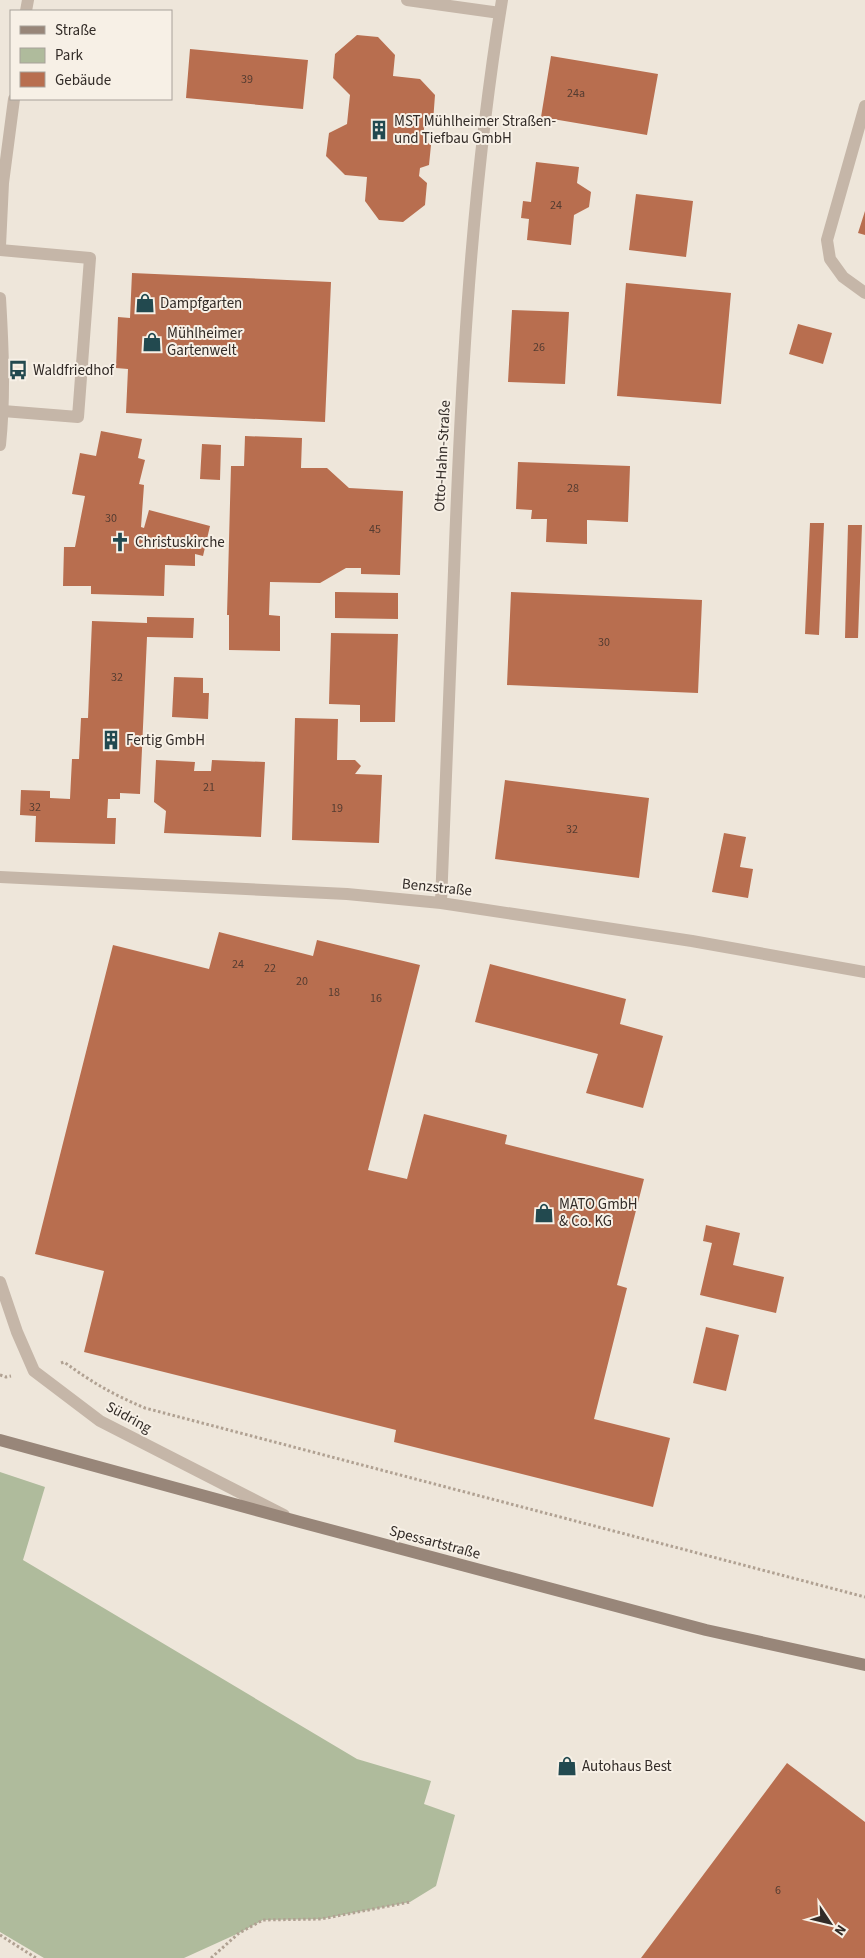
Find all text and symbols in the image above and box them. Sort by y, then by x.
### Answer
legend [10,10,172,100]
text: Straße [55,20,96,41]
text: Park [55,45,84,66]
text: Gebäude [55,70,111,91]
house number: 39 [241,71,253,88]
house number: 24a [567,85,585,102]
place label: MST Mühlheimer Straßen- und Tiefbau GmbH [394,111,556,149]
building icon: MST Mühlheimer Straßen- und Tiefbau GmbH [368,119,390,141]
house number: 24 [550,197,562,214]
shop icon: Dampfgarten [134,292,156,314]
place label: Dampfgarten [160,293,242,314]
place label: Mühlheimer Gartenwelt [167,323,243,361]
shop icon: Mühlheimer Gartenwelt [141,331,163,353]
house number: 26 [533,339,545,356]
bus stop icon: Waldfriedhof [7,359,29,381]
place label: Waldfriedhof [33,360,115,381]
street label: Otto-Hahn-Straße [429,400,456,512]
house number: 28 [567,480,579,497]
house number: 30 [105,510,117,527]
house number: 45 [369,521,381,538]
church icon: Christuskirche [109,531,131,553]
place label: Christuskirche [135,532,225,553]
house number: 30 [598,634,610,651]
house number: 32 [111,669,123,686]
building icon: Fertig GmbH [100,729,122,751]
place label: Fertig GmbH [126,730,205,751]
house number: 21 [203,779,215,796]
house number: 32 [29,799,41,816]
house number: 19 [331,800,343,817]
house number: 32 [566,821,578,838]
street label: Benzstraße [401,873,473,902]
house number: 24 [232,956,244,973]
house number: 22 [264,960,276,977]
house number: 20 [296,973,308,990]
house number: 18 [328,984,340,1001]
house number: 16 [370,990,382,1007]
place label: MATO GmbH & Co. KG [559,1194,638,1232]
shop icon: MATO GmbH & Co. KG [533,1202,555,1224]
street label: Südring [102,1396,156,1439]
street label: Spessartstraße [387,1520,483,1565]
shop icon: Autohaus Best [556,1755,578,1777]
place label: Autohaus Best [582,1756,672,1777]
house number: 6 [775,1882,781,1899]
north arrow [805,1898,855,1948]
text: N [829,1920,851,1939]

